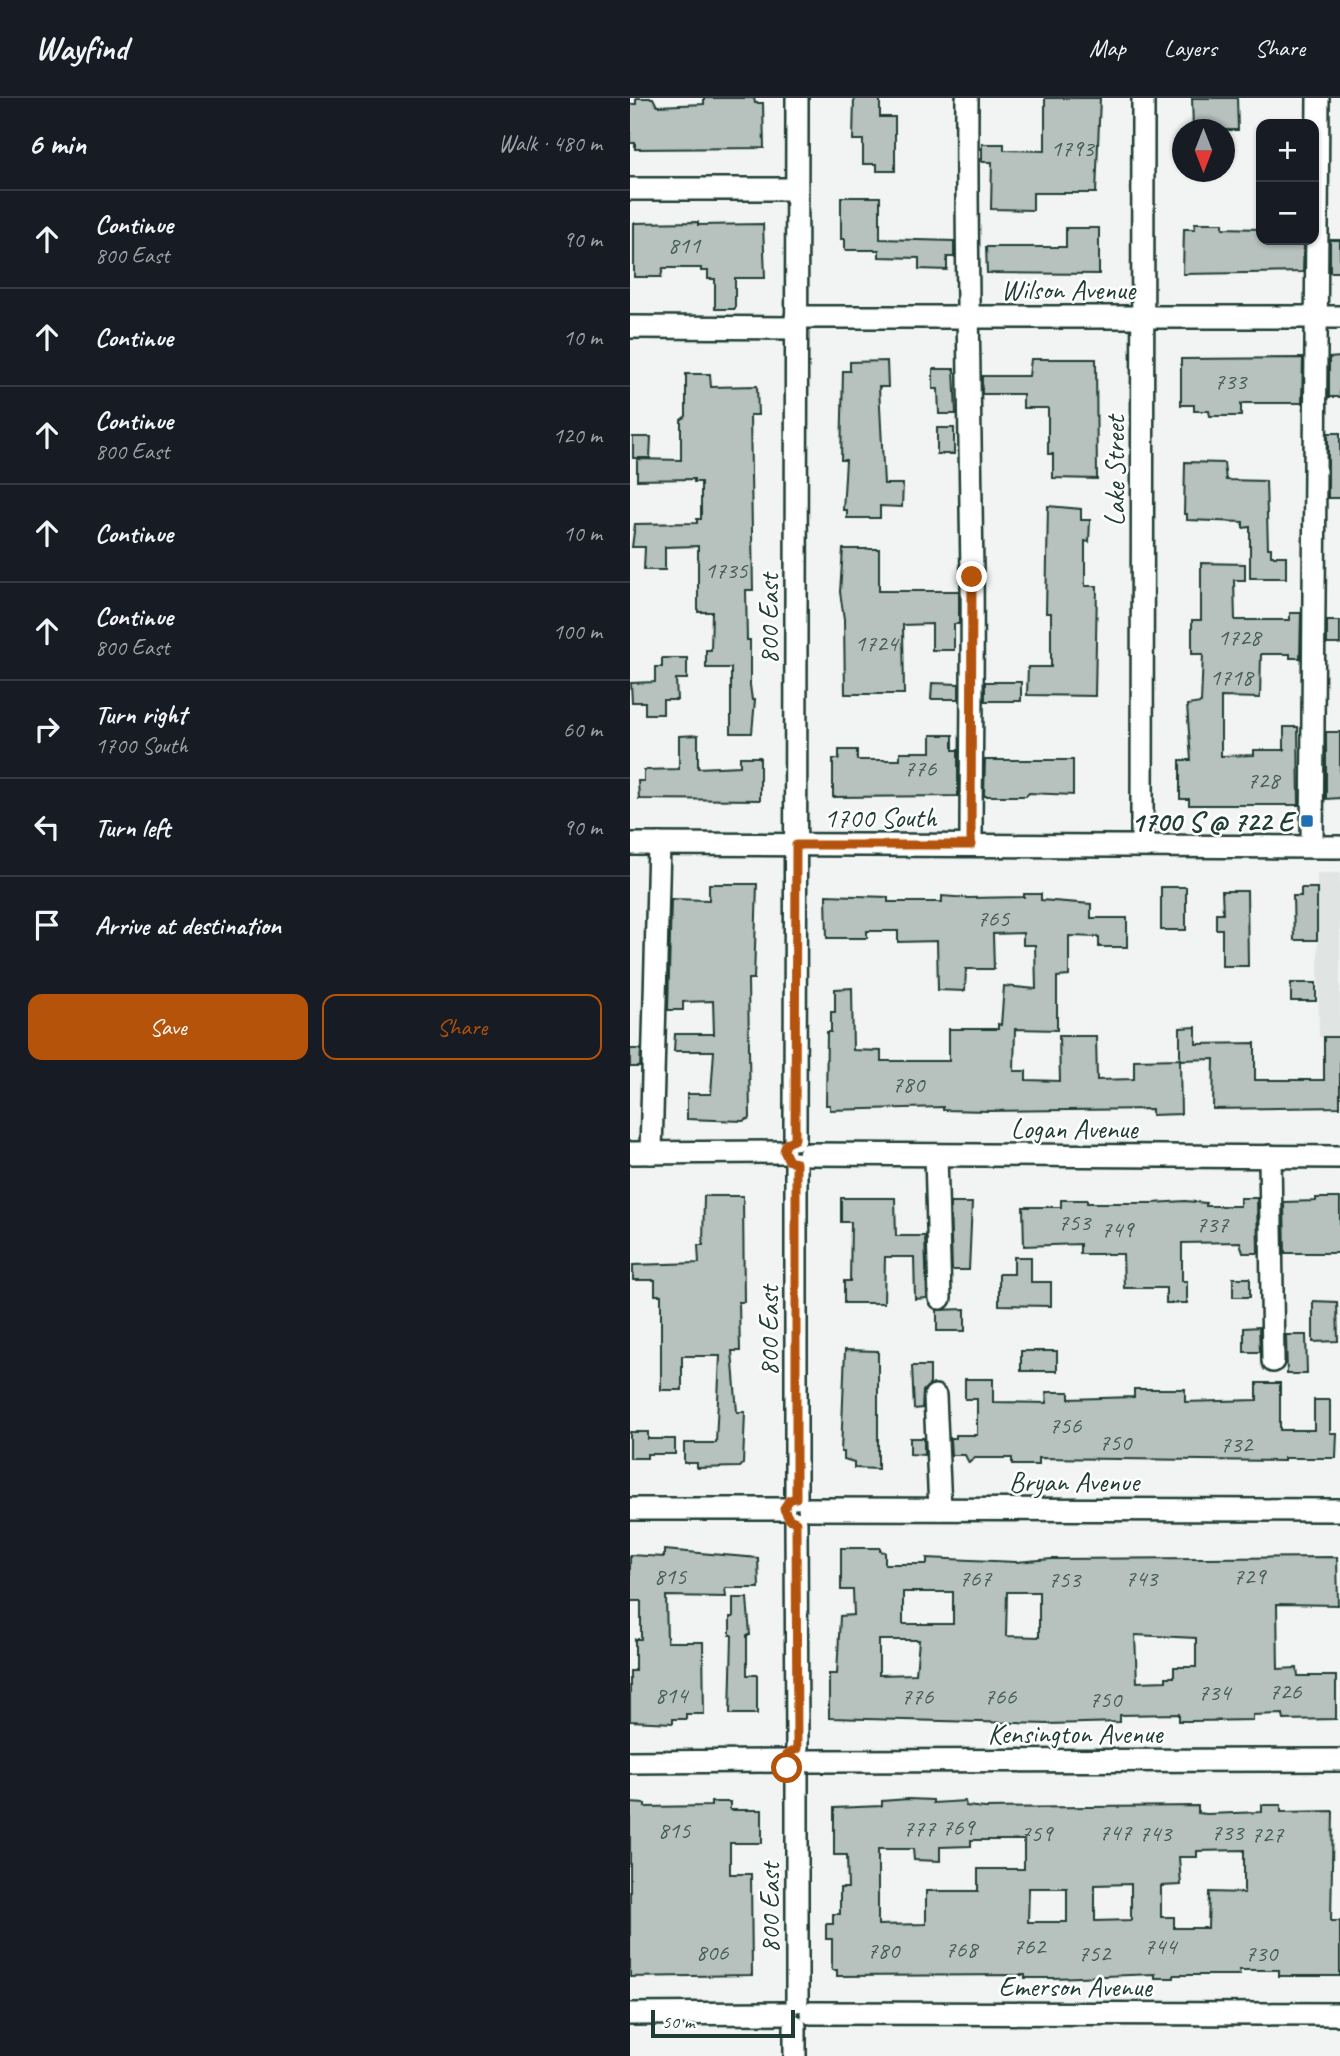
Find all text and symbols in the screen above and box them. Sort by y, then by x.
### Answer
text: Wayfind [35,27,128,69]
text: Map [1089,33,1126,63]
text: Layers [1164,33,1217,63]
text: Share [1255,33,1305,63]
north arrow [1172,119,1235,182]
map controls [1256,119,1319,245]
button: + [1256,119,1319,182]
text: 6 min [28,125,86,163]
text: Walk · 480 m [498,129,602,158]
house number: 1793 [1050,133,1096,163]
button: − [1256,182,1319,245]
text: Continue [95,208,173,241]
icon: ahead [28,220,66,258]
text: 90 m [563,225,602,254]
house number: 811 [668,230,701,260]
text: 800 East [95,241,169,270]
street label: Wilson Avenue [1001,272,1137,307]
icon: ahead [28,318,66,356]
text: Continue [95,321,173,354]
text: 10 m [563,323,602,352]
house number: 733 [1214,366,1248,396]
text: Continue [95,404,173,437]
street label: Lake Street [1097,413,1132,526]
icon: ahead [28,416,66,454]
text: 120 m [553,421,602,450]
text: 800 East [95,437,169,466]
icon: ahead [28,514,66,552]
text: Continue [95,517,173,550]
text: 10 m [563,519,602,548]
house number: 1735 [704,555,749,585]
route end [956,561,987,592]
street label: 800 East [751,571,786,664]
text: Continue [95,600,173,633]
icon: ahead [28,612,66,650]
text: 100 m [553,617,602,646]
house number: 1728 [1217,622,1263,652]
house number: 1724 [854,628,900,658]
text: 800 East [95,633,169,662]
house number: 1718 [1209,662,1255,692]
text: Turn right [95,698,186,731]
icon: right [28,710,66,748]
text: 60 m [563,715,602,744]
text: 1700 South [95,731,188,760]
house number: 776 [904,753,937,783]
house number: 728 [1247,765,1281,795]
street label: 1700 South [824,800,938,835]
place label: 1700 S @ 722 E [1131,804,1297,839]
icon: left [28,808,66,846]
text: Turn left [95,811,170,844]
text: 90 m [563,813,602,842]
marker: 1700 S @ 722 E [1299,813,1315,829]
house number: 765 [977,903,1010,933]
icon: arrive [28,906,66,944]
text: Arrive at destination [95,909,281,942]
button: Save [28,994,308,1060]
button: Share [322,994,602,1060]
house number: 780 [892,1069,926,1099]
street label: Logan Avenue [1011,1111,1139,1146]
house number: 753 [1058,1207,1092,1237]
house number: 737 [1196,1209,1229,1239]
house number: 749 [1101,1214,1135,1244]
street label: 800 East [751,1283,786,1376]
house number: 756 [1049,1410,1082,1440]
house number: 750 [1099,1427,1133,1457]
house number: 732 [1220,1429,1254,1459]
street label: Bryan Avenue [1009,1464,1141,1499]
house number: 815 [654,1561,687,1591]
house number: 729 [1233,1561,1267,1591]
house number: 767 [959,1563,992,1593]
house number: 743 [1125,1563,1159,1593]
house number: 753 [1048,1564,1082,1594]
house number: 726 [1269,1676,1302,1706]
house number: 734 [1198,1677,1232,1707]
house number: 814 [655,1680,689,1710]
house number: 776 [901,1681,934,1711]
house number: 766 [984,1681,1017,1711]
house number: 750 [1089,1684,1123,1714]
street label: Kensington Avenue [988,1716,1164,1751]
route start [771,1752,802,1783]
house number: 769 [942,1812,976,1842]
house number: 777 [903,1813,936,1843]
house number: 815 [658,1815,691,1845]
house number: 747 [1099,1817,1132,1847]
house number: 733 [1211,1817,1245,1847]
house number: 759 [1020,1818,1054,1848]
house number: 743 [1139,1818,1173,1848]
house number: 727 [1251,1819,1284,1849]
street label: 800 East [752,1860,787,1953]
house number: 762 [1013,1931,1047,1961]
house number: 744 [1144,1931,1178,1961]
house number: 768 [945,1934,979,1964]
house number: 780 [867,1935,901,1965]
house number: 806 [696,1937,729,1967]
house number: 752 [1078,1938,1112,1968]
house number: 730 [1245,1938,1279,1968]
street label: Emerson Avenue [999,1969,1153,2004]
scale bar [651,2007,794,2039]
text: 50 m [662,2010,694,2034]

